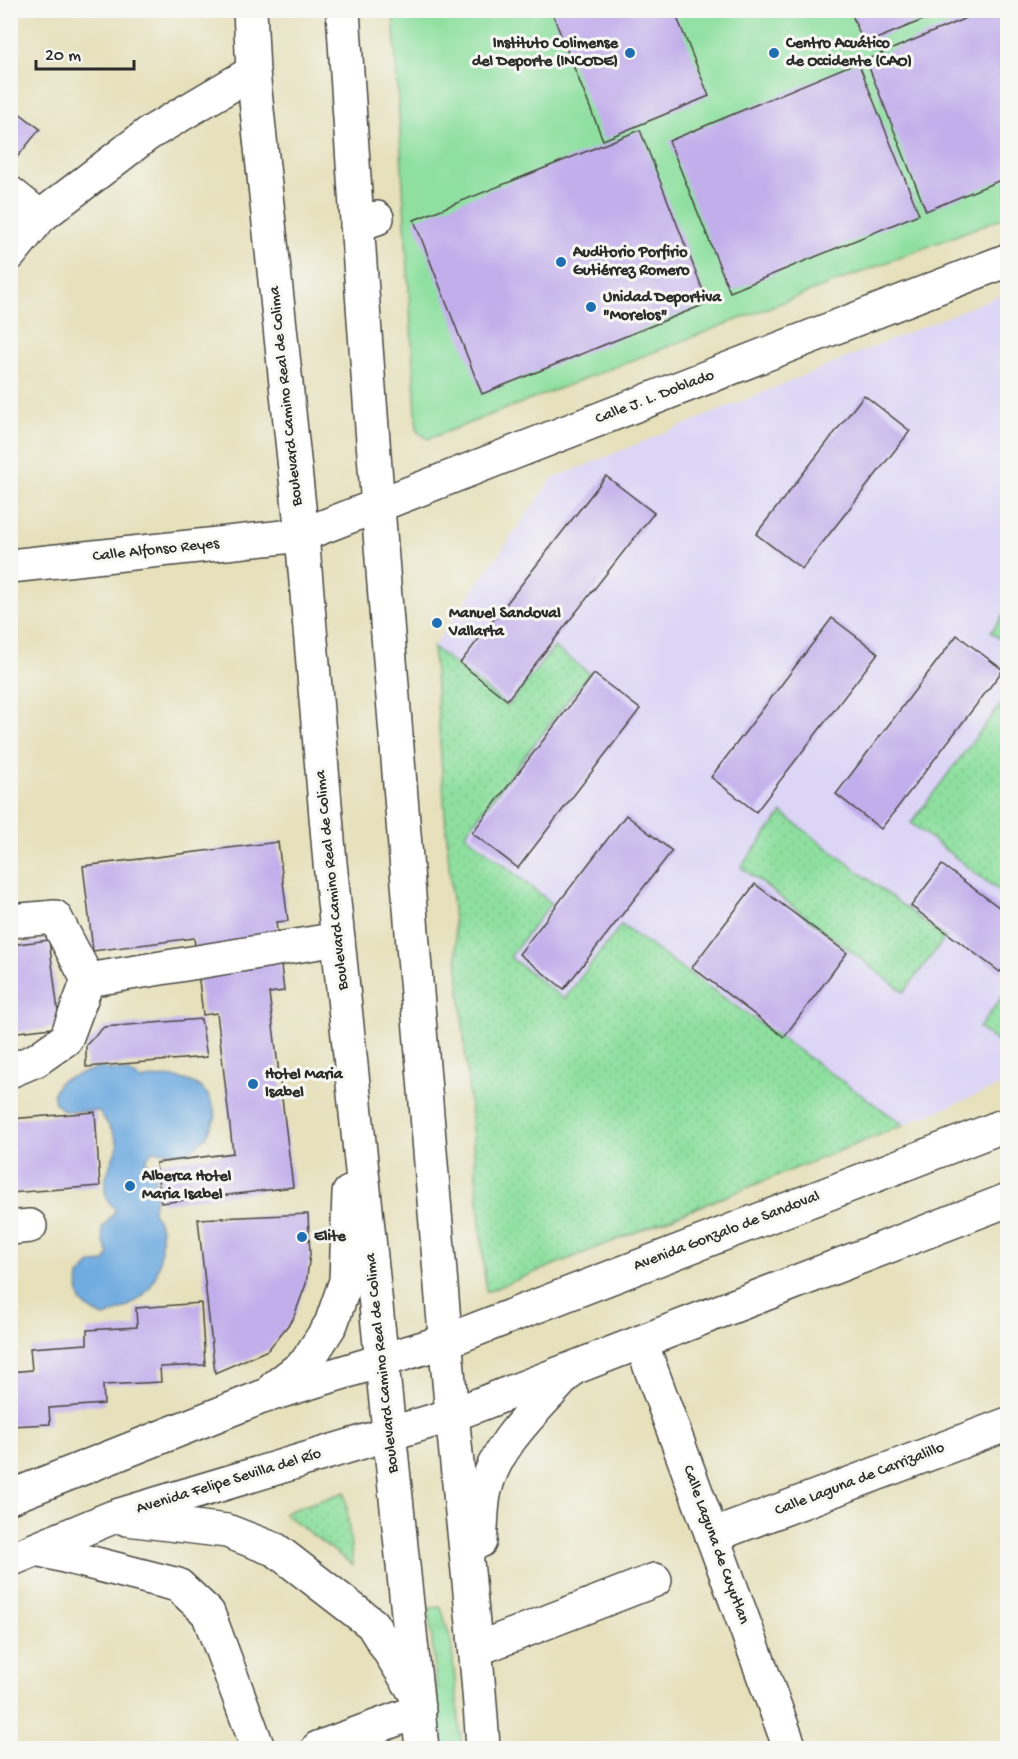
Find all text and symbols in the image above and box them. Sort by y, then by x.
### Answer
scale bar [36,33,134,71]
place label: Instituto Colimense del Deporte (INCODE) [472,35,619,72]
place label: Centro Acuático de Occidente (CAO) [785,35,912,72]
text: 20 m [45,46,81,67]
marker: Instituto Colimense del Deporte (INCODE) [623,46,637,60]
marker: Centro Acuático de Occidente (CAO) [767,46,781,60]
place label: Auditorio Porfirio Gutiérrez Romero [572,243,690,281]
marker: Auditorio Porfirio Gutiérrez Romero [554,255,568,269]
street label: Boulevard Camino Real de Colima [266,284,308,508]
place label: Unidad Deportiva "Morelos" [603,289,722,326]
marker: Unidad Deportiva "Morelos" [584,300,598,314]
street label: Calle J. L. Doblado [593,367,717,429]
street label: Calle Alfonso Reyes [92,535,221,567]
place label: Manuel Sandoval Vallarta [448,605,561,642]
marker: Manuel Sandoval Vallarta [430,616,444,630]
street label: Boulevard Camino Real de Colima [312,768,354,992]
place label: Hotel Maria Isabel [265,1066,344,1103]
marker: Hotel Maria Isabel [246,1077,260,1091]
place label: Alberca Hotel Maria Isabel [141,1168,232,1205]
marker: Alberca Hotel Maria Isabel [123,1179,137,1193]
street label: Avenida Gonzalo de Sandoval [631,1188,823,1276]
place label: Elite [314,1228,346,1247]
marker: Elite [295,1230,309,1244]
street label: Boulevard Camino Real de Colima [362,1251,404,1475]
street label: Calle Laguna de Carrizalillo [772,1439,948,1521]
street label: Avenida Felipe Sevilla del Río [134,1445,324,1519]
street label: Calle Laguna de Cuyutlan [677,1463,753,1627]

